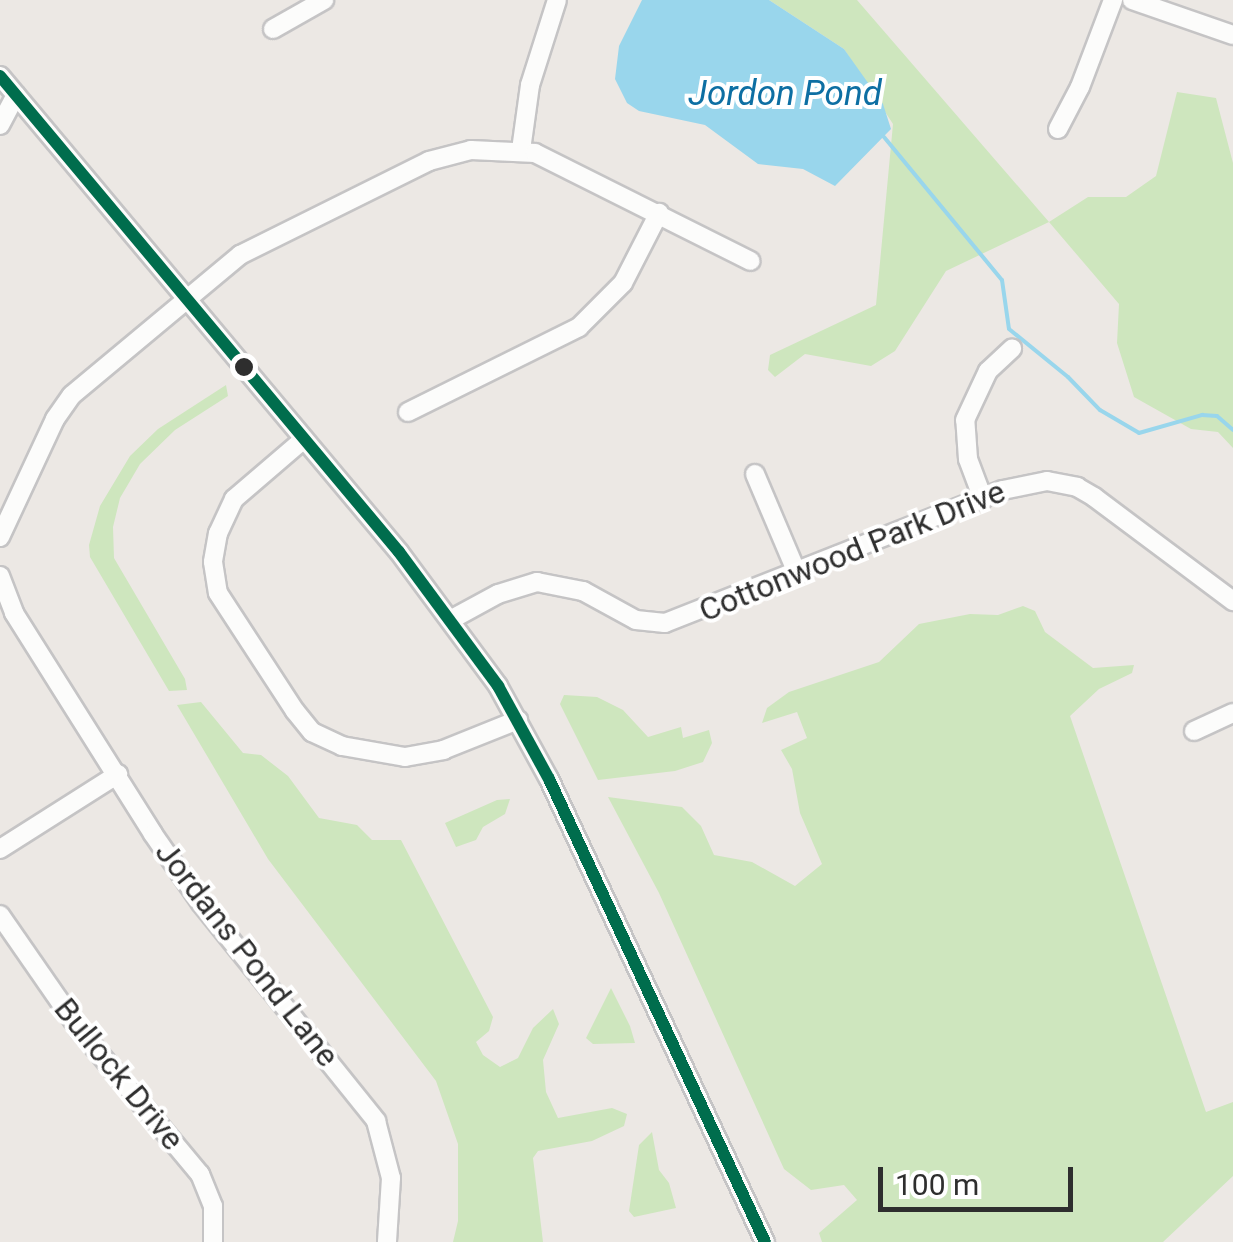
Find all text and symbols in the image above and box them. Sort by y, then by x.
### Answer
water label: Jordon Pond [688,73,882,115]
unlabelled marker [234,357,254,377]
street label: Cottonwood Park Drive [693,472,1011,630]
street label: Jordans Pond Lane [147,834,347,1074]
street label: Bullock Drive [46,990,192,1158]
scale bar [883,1147,1078,1209]
text: 100 m [895,1167,979,1202]

